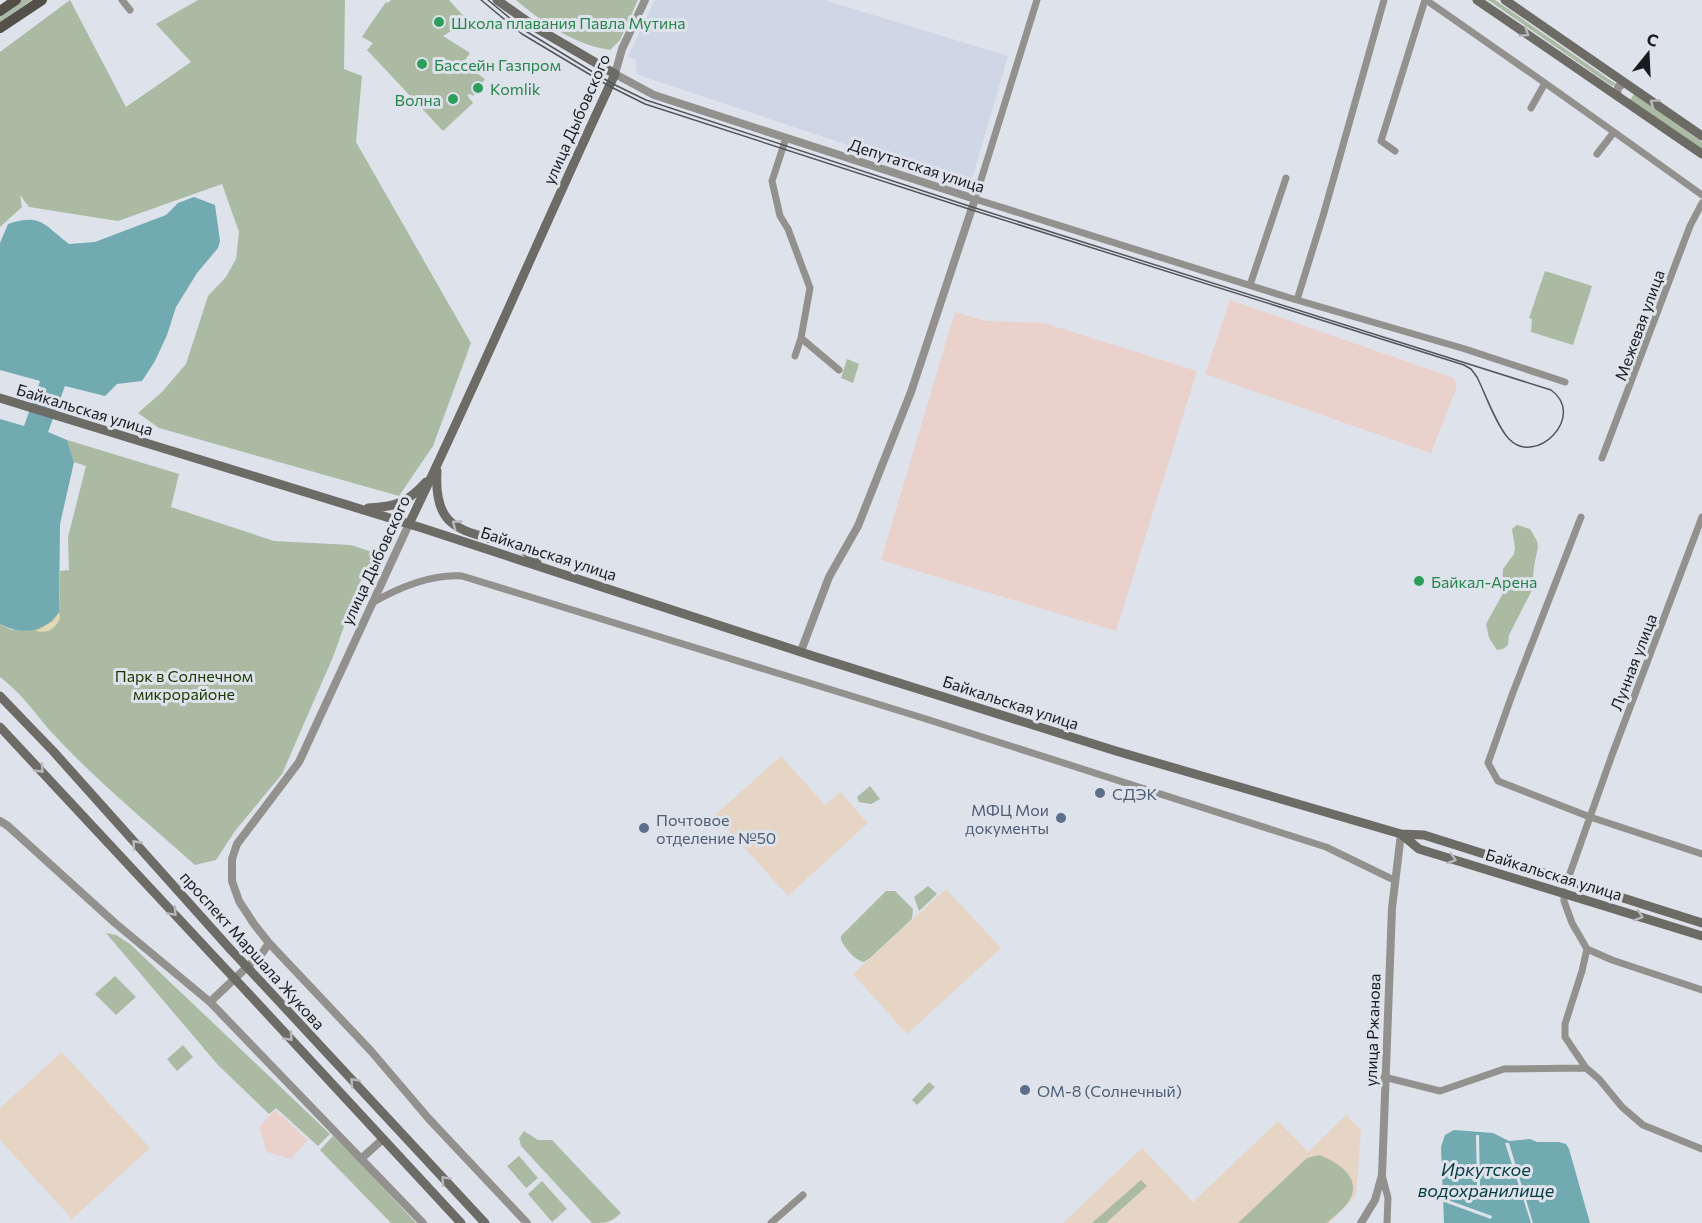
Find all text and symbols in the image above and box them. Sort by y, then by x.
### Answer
place label: Школа плавания Павла Мутина [451,13,686,32]
marker: Школа плавания Павла Мутина [432,15,446,29]
north arrow [1618,24,1678,84]
one-way arrow [1518,26,1529,37]
text: С [1645,29,1661,50]
street label: улица Дыбовского [539,51,613,187]
place label: Бассейн Газпром [434,55,561,74]
marker: Бассейн Газпром [415,57,429,71]
place label: Komlik [490,79,541,98]
marker: Komlik [471,81,485,95]
place label: Волна [395,90,441,109]
marker: Волна [446,92,460,106]
one-way arrow [1650,99,1661,110]
street label: Депутатская улица [847,134,987,196]
street label: Межевая улица [1610,267,1668,383]
street label: Байкальская улица [14,379,156,439]
street label: улица Дыбовского [337,492,413,628]
one-way arrow [451,520,462,531]
street label: Байкальская улица [479,522,619,584]
place label: Байкал-Арена [1431,572,1537,591]
marker: Байкал-Арена [1412,574,1426,588]
street label: Лунная улица [1606,611,1660,713]
park label: Парк в Солнечном микрорайоне [115,666,253,703]
street label: Байкальская улица [941,671,1081,733]
one-way arrow [33,763,44,773]
place label: СДЭК [1112,784,1157,803]
marker: СДЭК [1093,786,1107,800]
place label: МФЦ Мои документы [965,800,1049,837]
place label: Почтовое отделение №50 [656,810,776,847]
marker: МФЦ Мои документы [1054,811,1068,825]
marker: Почтовое отделение №50 [637,821,651,835]
one-way arrow [132,840,143,850]
street label: Байкальская улица [1483,844,1625,904]
one-way arrow [1446,852,1457,864]
street label: проспект Маршала Жукова [177,867,329,1033]
one-way arrow [166,905,177,916]
one-way arrow [1633,909,1644,921]
street label: улица Ржанова [1361,973,1383,1087]
one-way arrow [281,1029,292,1040]
one-way arrow [350,1078,361,1089]
place label: ОМ-8 (Солнечный) [1037,1081,1182,1100]
marker: ОМ-8 (Солнечный) [1018,1083,1032,1097]
water label: Иркутское водохранилище [1418,1158,1555,1201]
one-way arrow [441,1176,452,1187]

